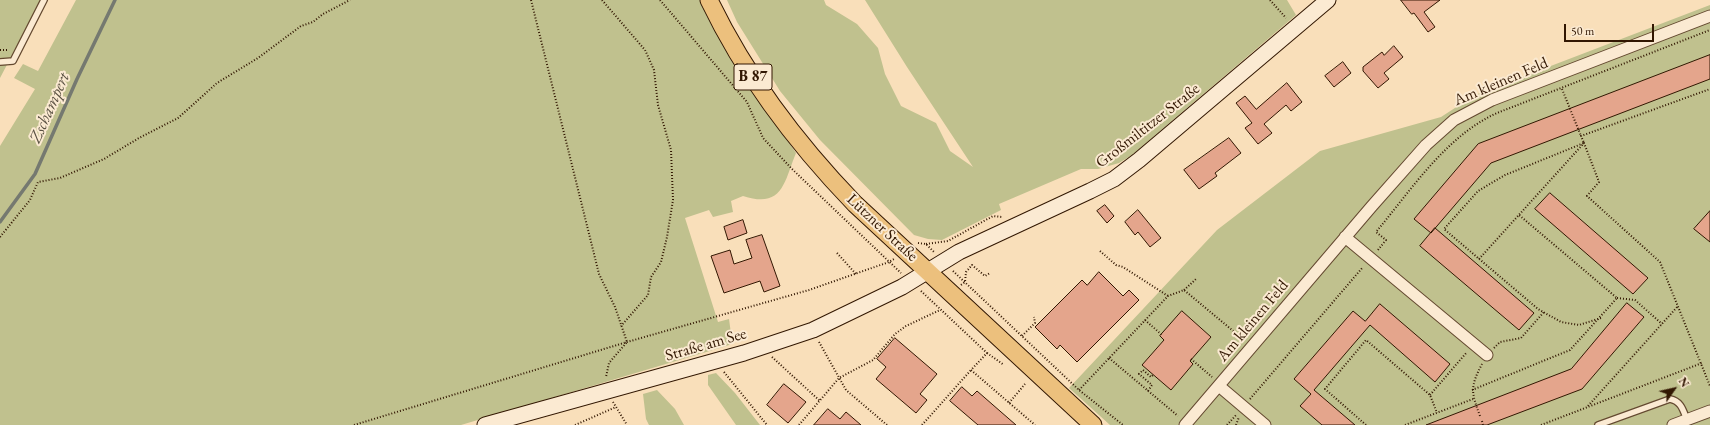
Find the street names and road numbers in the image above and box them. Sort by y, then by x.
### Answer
street label: Am kleinen Feld [1451,54,1551,110]
road number: B 87 [734,64,772,90]
street label: Großmiltitzer Straße [1092,80,1204,172]
street label: Lützner Straße [842,190,922,266]
street label: Am kleinen Feld [1213,276,1293,366]
street label: Straße am See [663,324,749,366]

